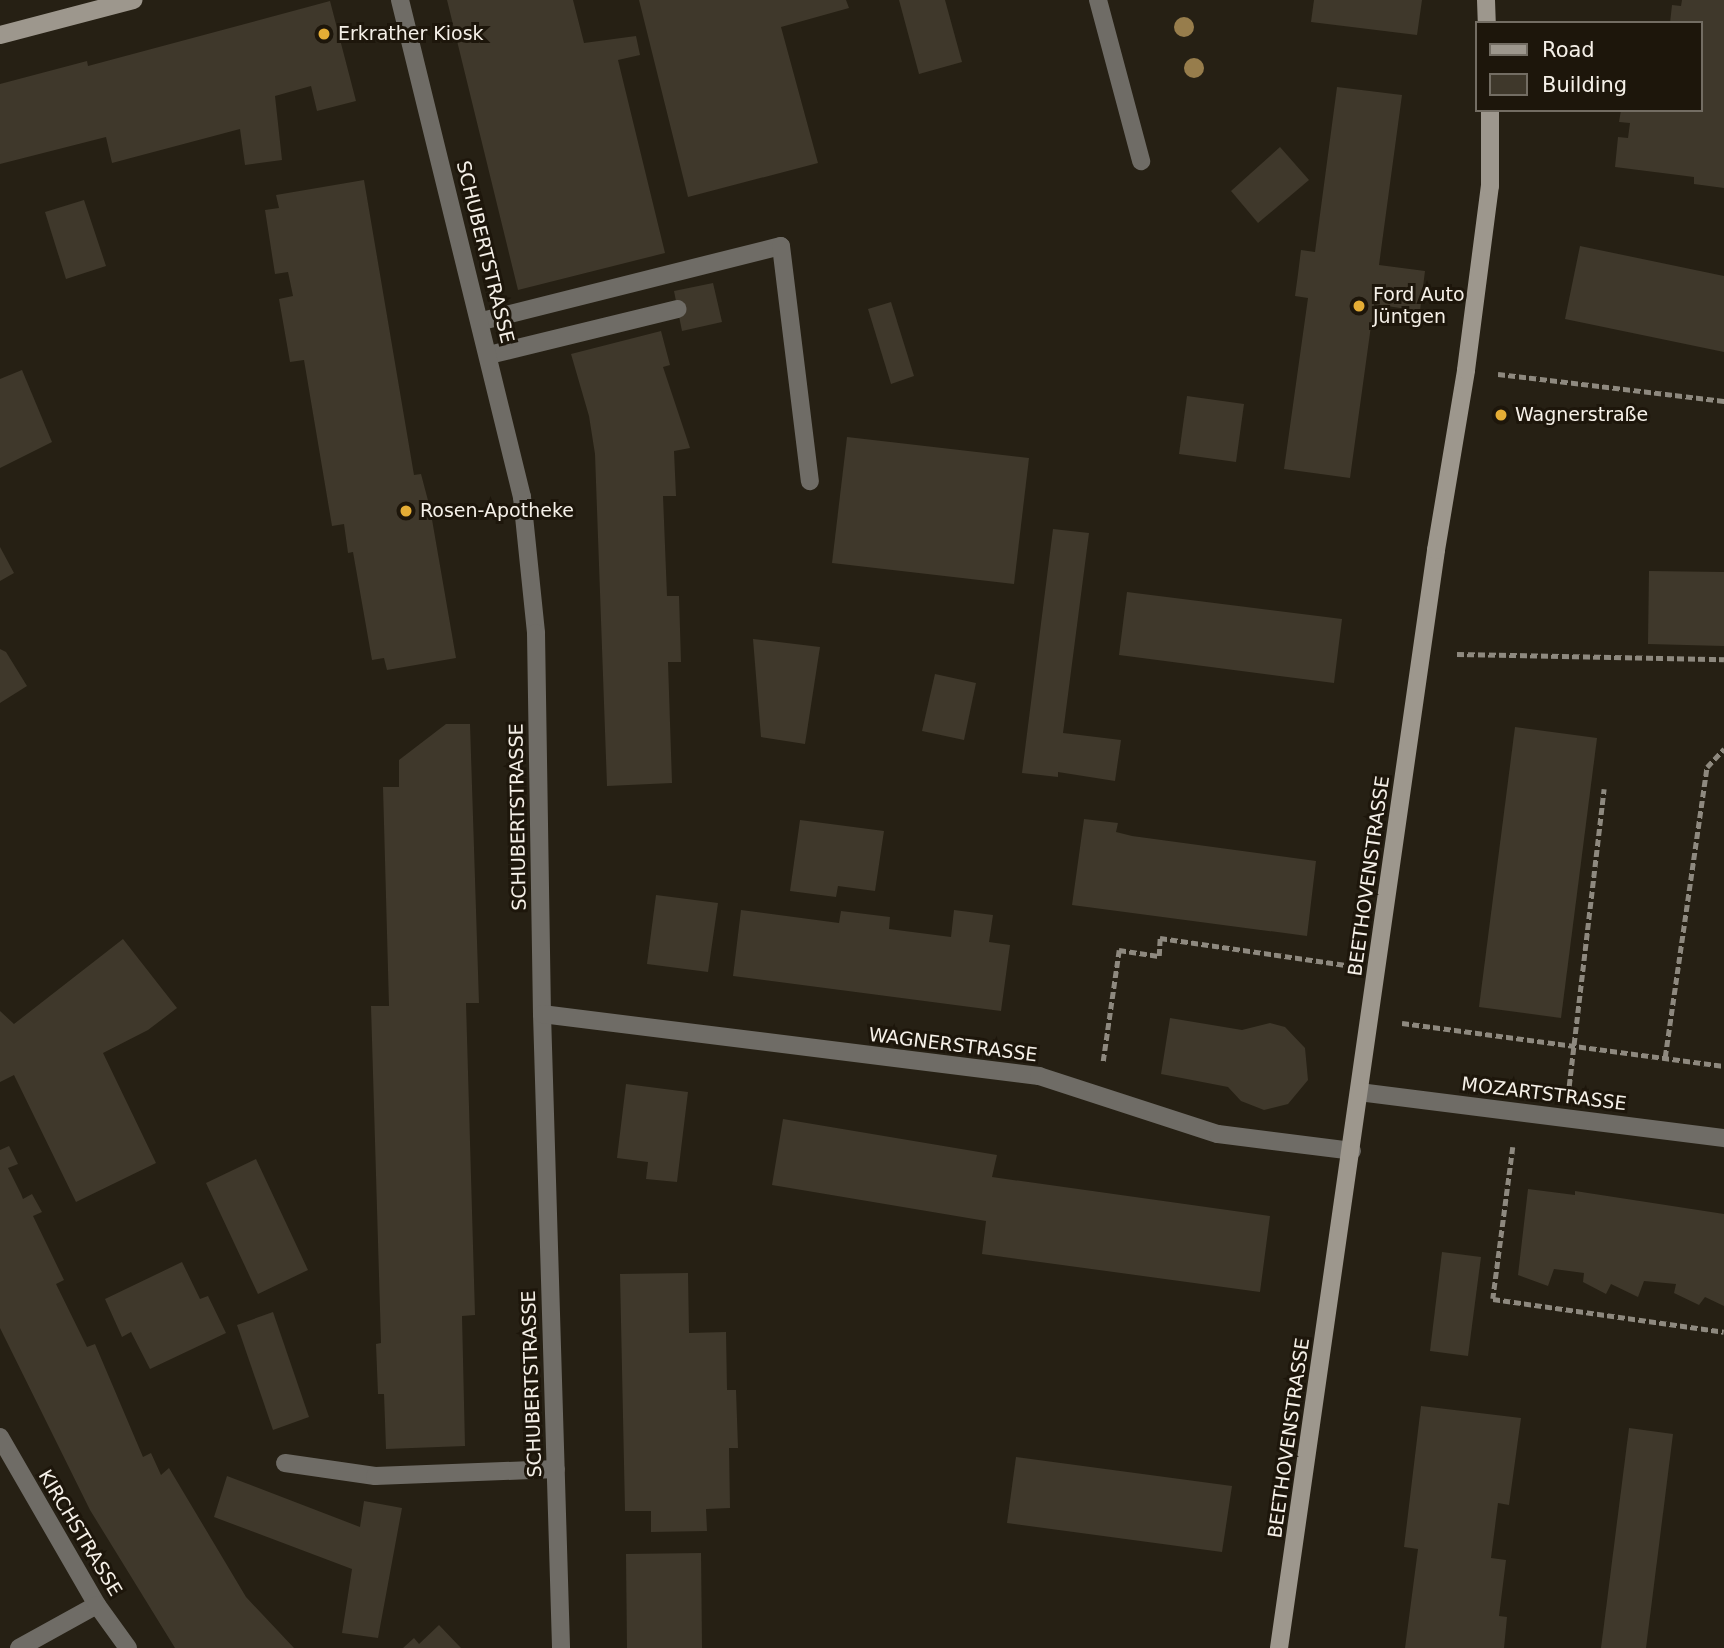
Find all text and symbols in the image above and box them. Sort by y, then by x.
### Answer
legend [1476,21,1703,112]
place label: Erkrather Kiosk [338,23,484,45]
marker: Erkrather Kiosk [316,26,332,42]
text: Road [1542,38,1595,62]
text: Building [1542,73,1627,97]
street label: SCHUBERTSTRASSE [451,158,519,346]
place label: Ford Auto Jüntgen [1373,284,1465,328]
marker: Ford Auto Jüntgen [1351,298,1367,314]
place label: Wagnerstraße [1515,404,1648,426]
marker: Wagnerstraße [1493,407,1509,423]
place label: Rosen-Apotheke [420,500,574,522]
marker: Rosen-Apotheke [398,503,414,519]
street label: SCHUBERTSTRASSE [505,723,531,911]
street label: BEETHOVENSTRASSE [1344,774,1394,978]
street label: WAGNERSTRASSE [867,1023,1039,1067]
street label: MOZARTSTRASSE [1460,1073,1628,1115]
street label: SCHUBERTSTRASSE [517,1290,547,1478]
street label: BEETHOVENSTRASSE [1264,1336,1314,1540]
street label: KIRCHSTRASSE [33,1466,127,1600]

